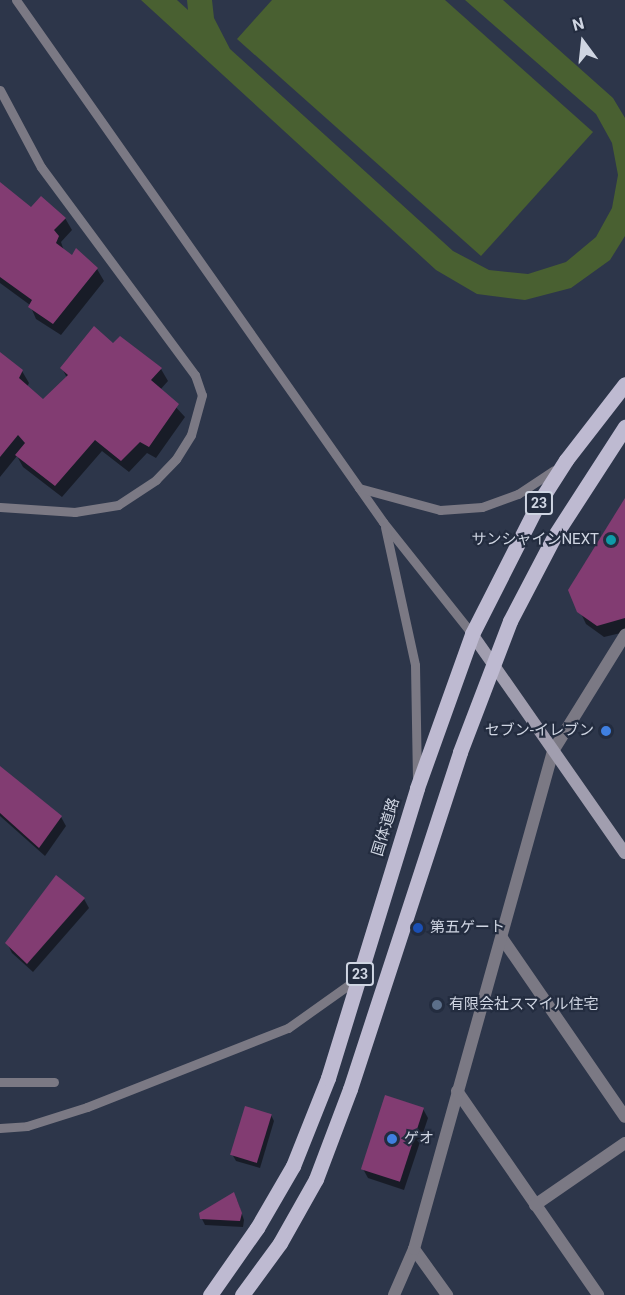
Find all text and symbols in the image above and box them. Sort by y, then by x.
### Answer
north arrow [553,12,613,72]
text: N [570,13,586,35]
road number: 23 [524,492,554,514]
place label: サンシャインNEXT [471,531,599,549]
marker: サンシャインNEXT [604,533,618,547]
place label: セブン-イレブン [485,722,594,740]
marker: セブン-イレブン [599,724,613,738]
street label: 国体道路 [369,796,403,858]
place label: 第五ゲート [430,919,505,937]
marker: 第五ゲート [411,921,425,935]
road number: 23 [345,963,375,985]
place label: 有限会社スマイル住宅 [449,996,599,1014]
marker: 有限会社スマイル住宅 [430,998,444,1012]
place label: ゲオ [404,1130,434,1148]
marker: ゲオ [385,1132,399,1146]

